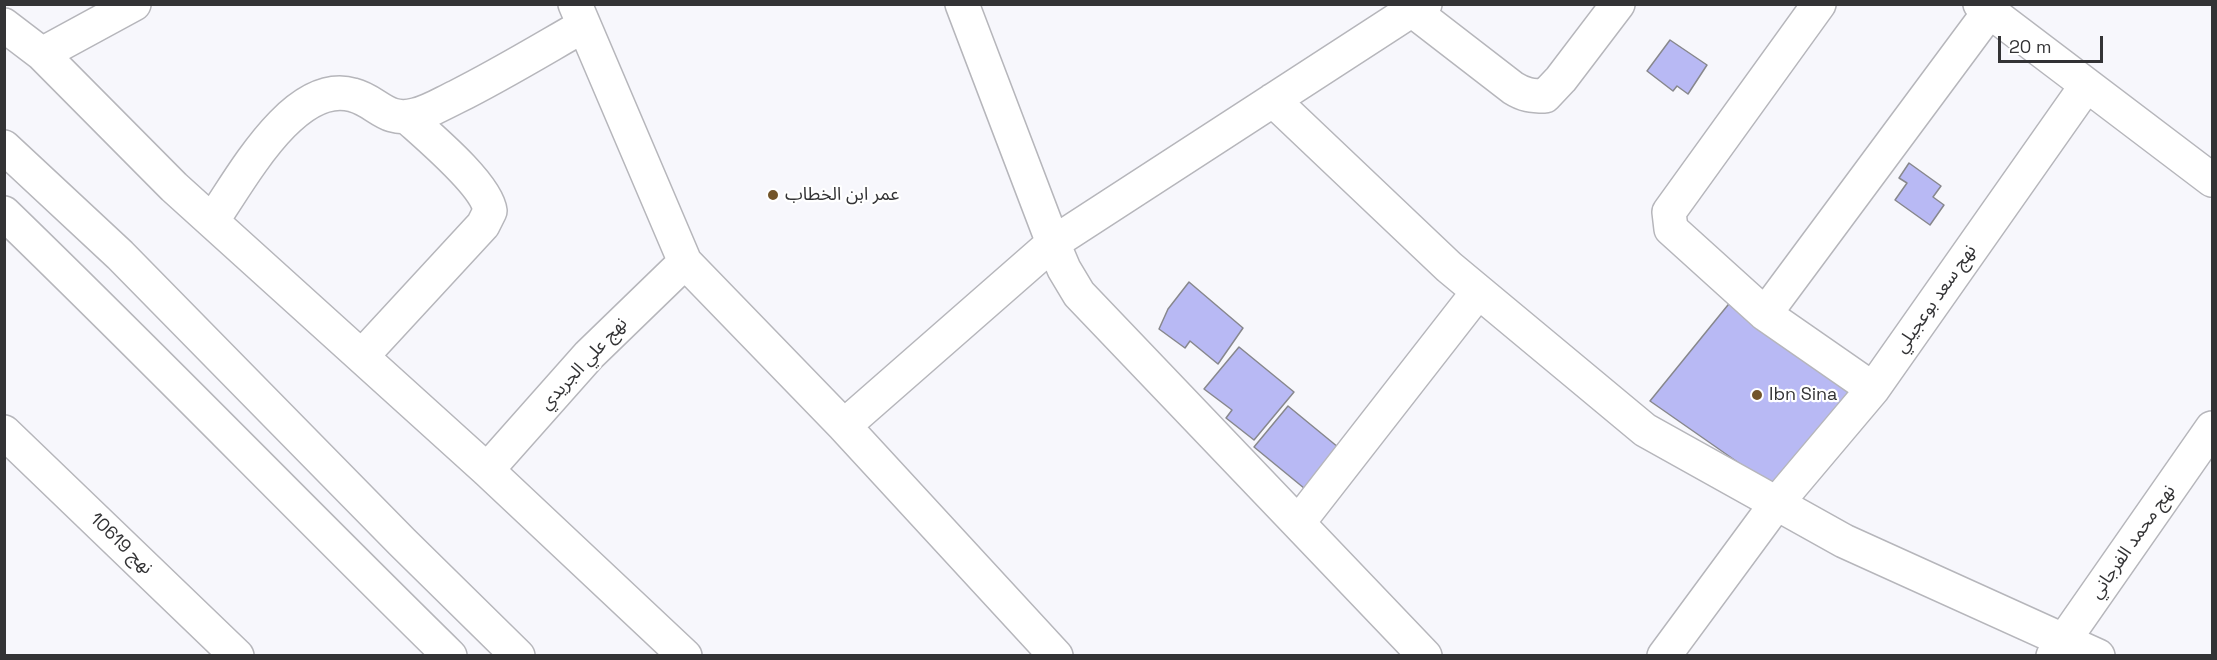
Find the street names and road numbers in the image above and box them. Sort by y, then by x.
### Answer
street label: نهج سعد بوعجيلي [1891,241,1981,357]
street label: نهج علي الجريدي [536,313,632,415]
street label: نهج محمد الفرجاني [2086,481,2180,603]
street label: نهج 10619 [85,509,157,579]

